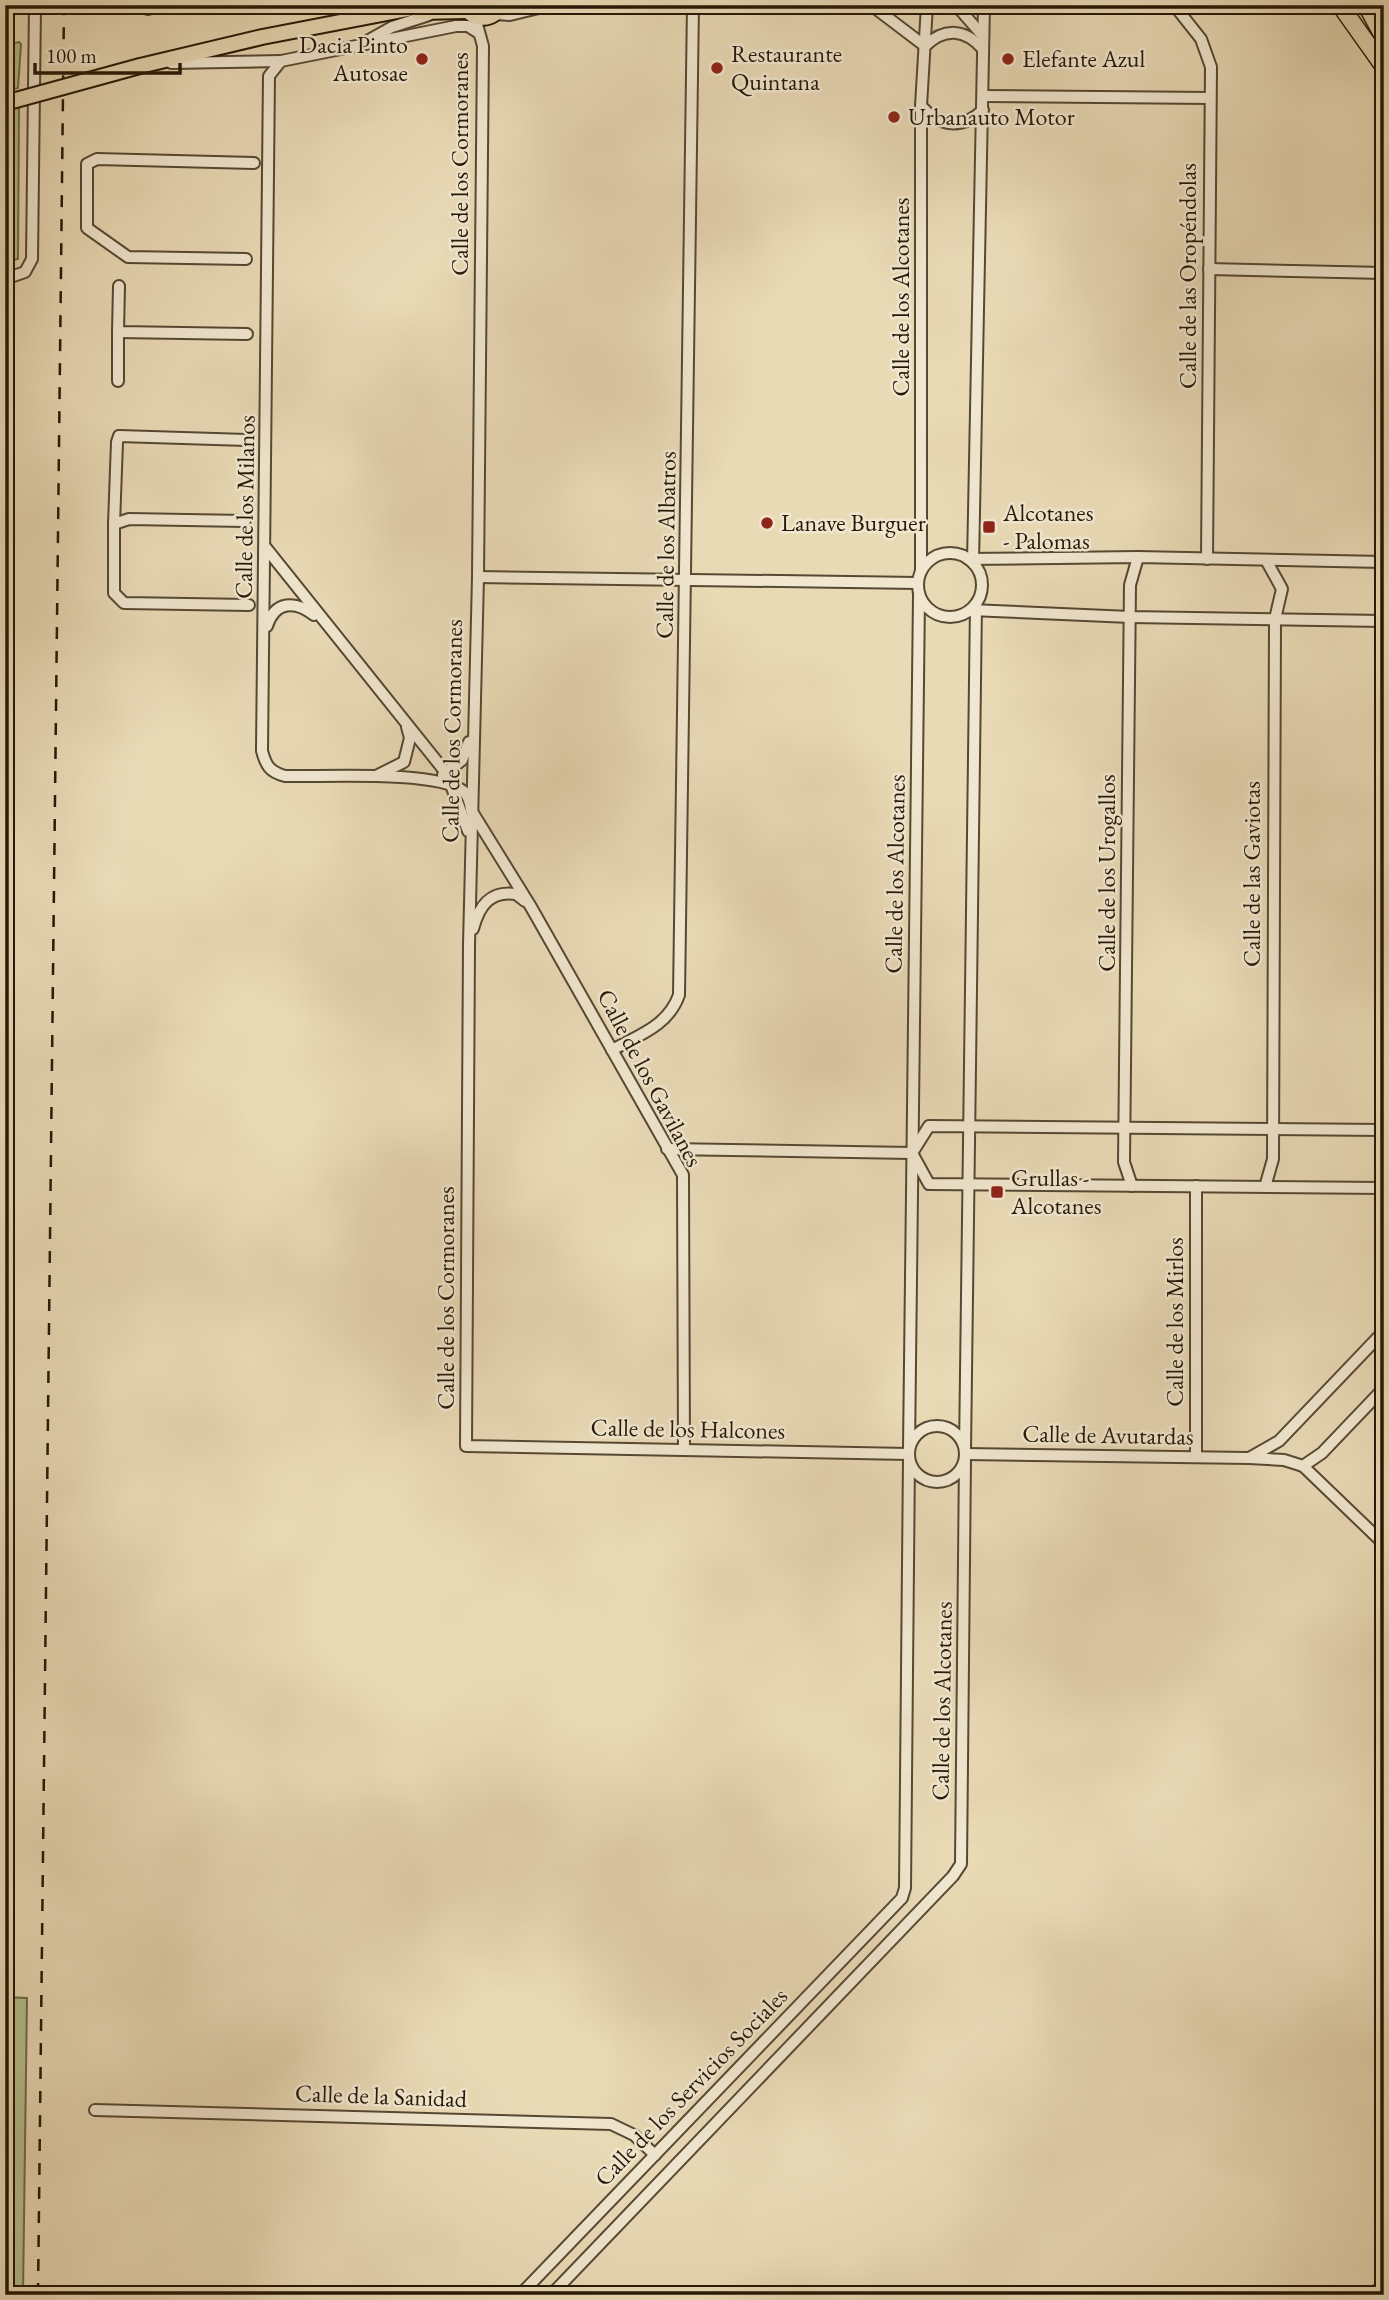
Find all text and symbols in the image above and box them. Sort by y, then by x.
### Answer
place label: Dacia Pinto Autosae [299,29,408,88]
scale bar [35,32,180,76]
place label: Restaurante Quintana [731,38,842,97]
text: 100 m [46,42,97,69]
place label: Elefante Azul [1022,43,1145,74]
marker: Dacia Pinto Autosae [414,51,430,67]
marker: Elefante Azul [1000,51,1016,67]
street label: Calle de los Cormoranes [444,52,475,276]
marker: Restaurante Quintana [709,60,725,76]
place label: Urbanauto Motor [908,101,1075,132]
marker: Urbanauto Motor [886,109,902,125]
street label: Calle de las Oropéndolas [1172,163,1203,389]
street label: Calle de los Alcotanes [885,197,916,397]
street label: Calle de los Milanos [227,415,262,599]
street label: Calle de los Albatros [648,451,683,639]
place label: Alcotanes - Palomas [1002,497,1093,556]
place label: Lanave Burguer [781,507,926,538]
marker: Lanave Burguer [759,515,775,531]
marker: Alcotanes - Palomas [981,519,997,535]
street label: Calle de los Cormoranes [434,619,469,843]
street label: Calle de los Alcotanes [877,774,912,974]
street label: Calle de los Urogallos [1091,774,1122,972]
street label: Calle de las Gaviotas [1236,781,1267,967]
street label: Calle de los Gavilanes [591,984,710,1172]
place label: Grullas - Alcotanes [1010,1162,1101,1221]
marker: Grullas - Alcotanes [989,1184,1005,1200]
street label: Calle de los Cormoranes [430,1186,461,1410]
street label: Calle de los Mirlos [1159,1237,1190,1407]
street label: Calle de los Halcones [590,1411,786,1446]
street label: Calle de Avutardas [1022,1418,1194,1451]
street label: Calle de los Alcotanes [924,1601,959,1801]
street label: Calle de los Servicios Sociales [587,1981,794,2193]
street label: Calle de la Sanidad [295,2077,468,2114]

